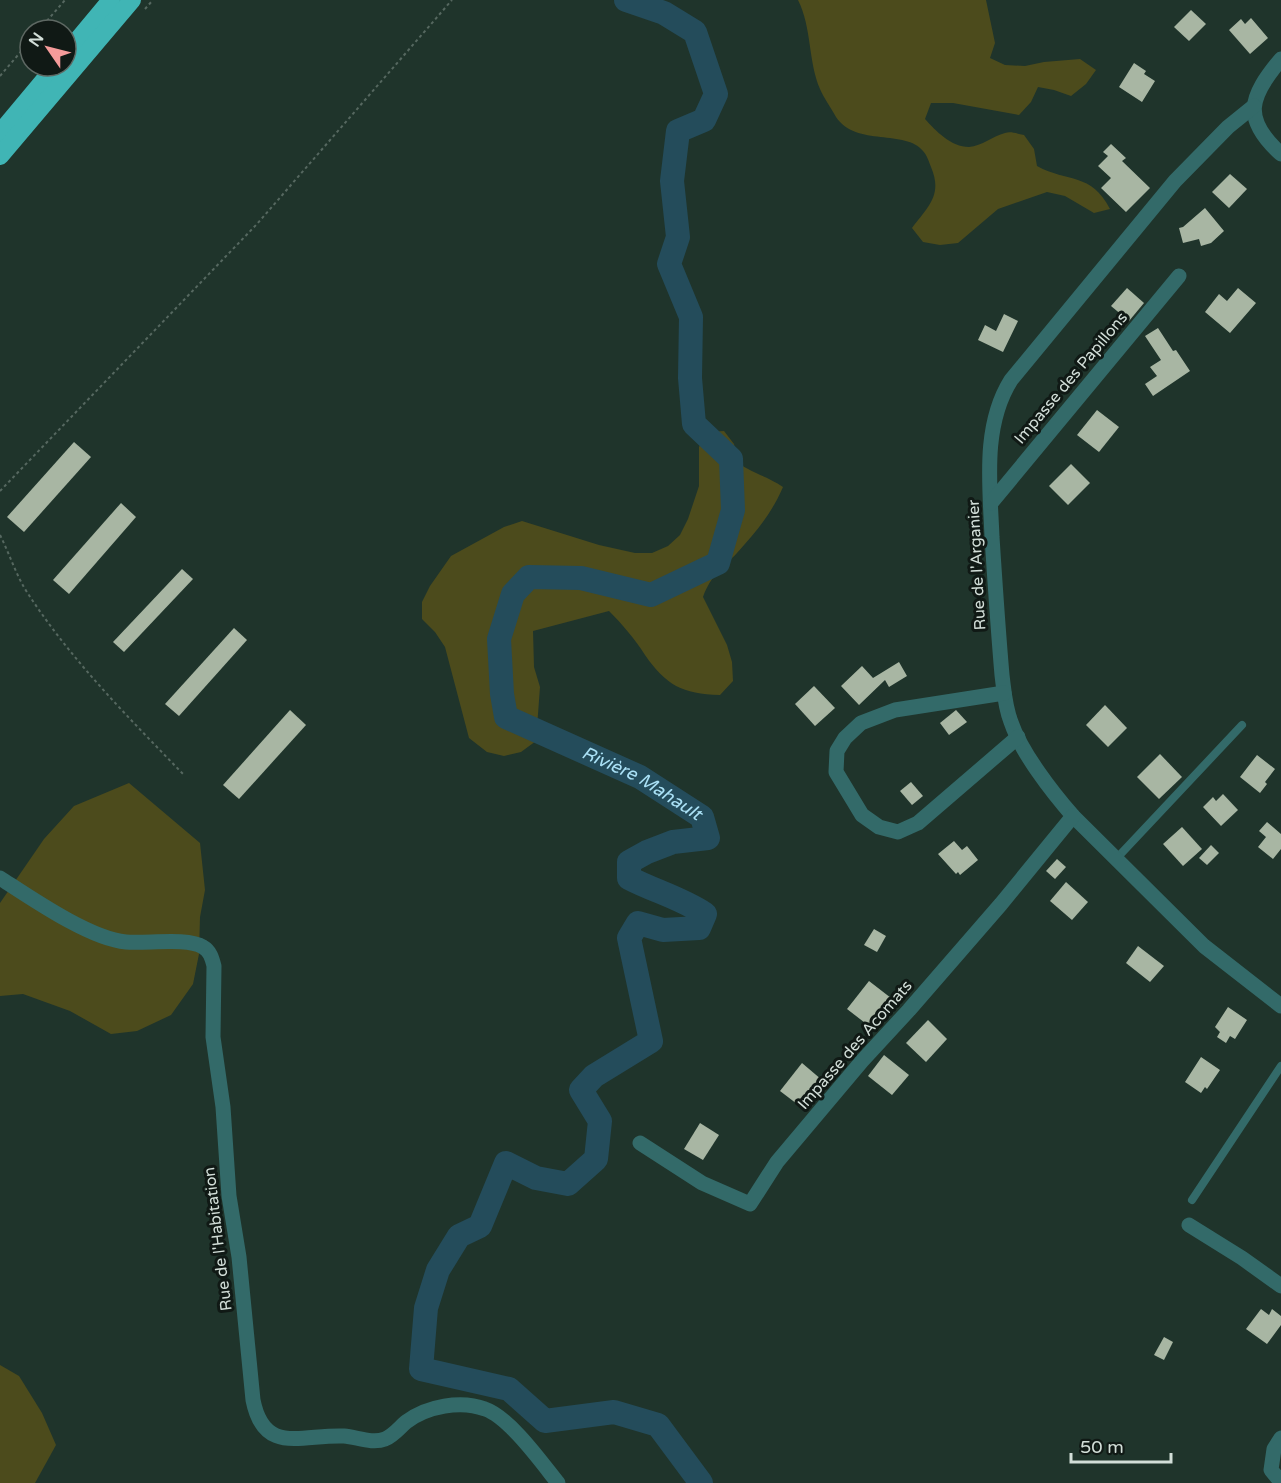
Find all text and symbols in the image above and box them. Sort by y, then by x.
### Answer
north arrow [18,18,78,78]
text: N [25,29,48,51]
street label: Impasse des Papillons [1010,308,1132,448]
street label: Rue de l'Arganier [964,498,990,631]
water label: Rivière Mahault [578,741,708,826]
street label: Impasse des Acomats [793,976,917,1114]
street label: Rue de l'Habitation [199,1166,237,1312]
scale bar [1071,1426,1172,1464]
text: 50 m [1080,1436,1124,1458]

